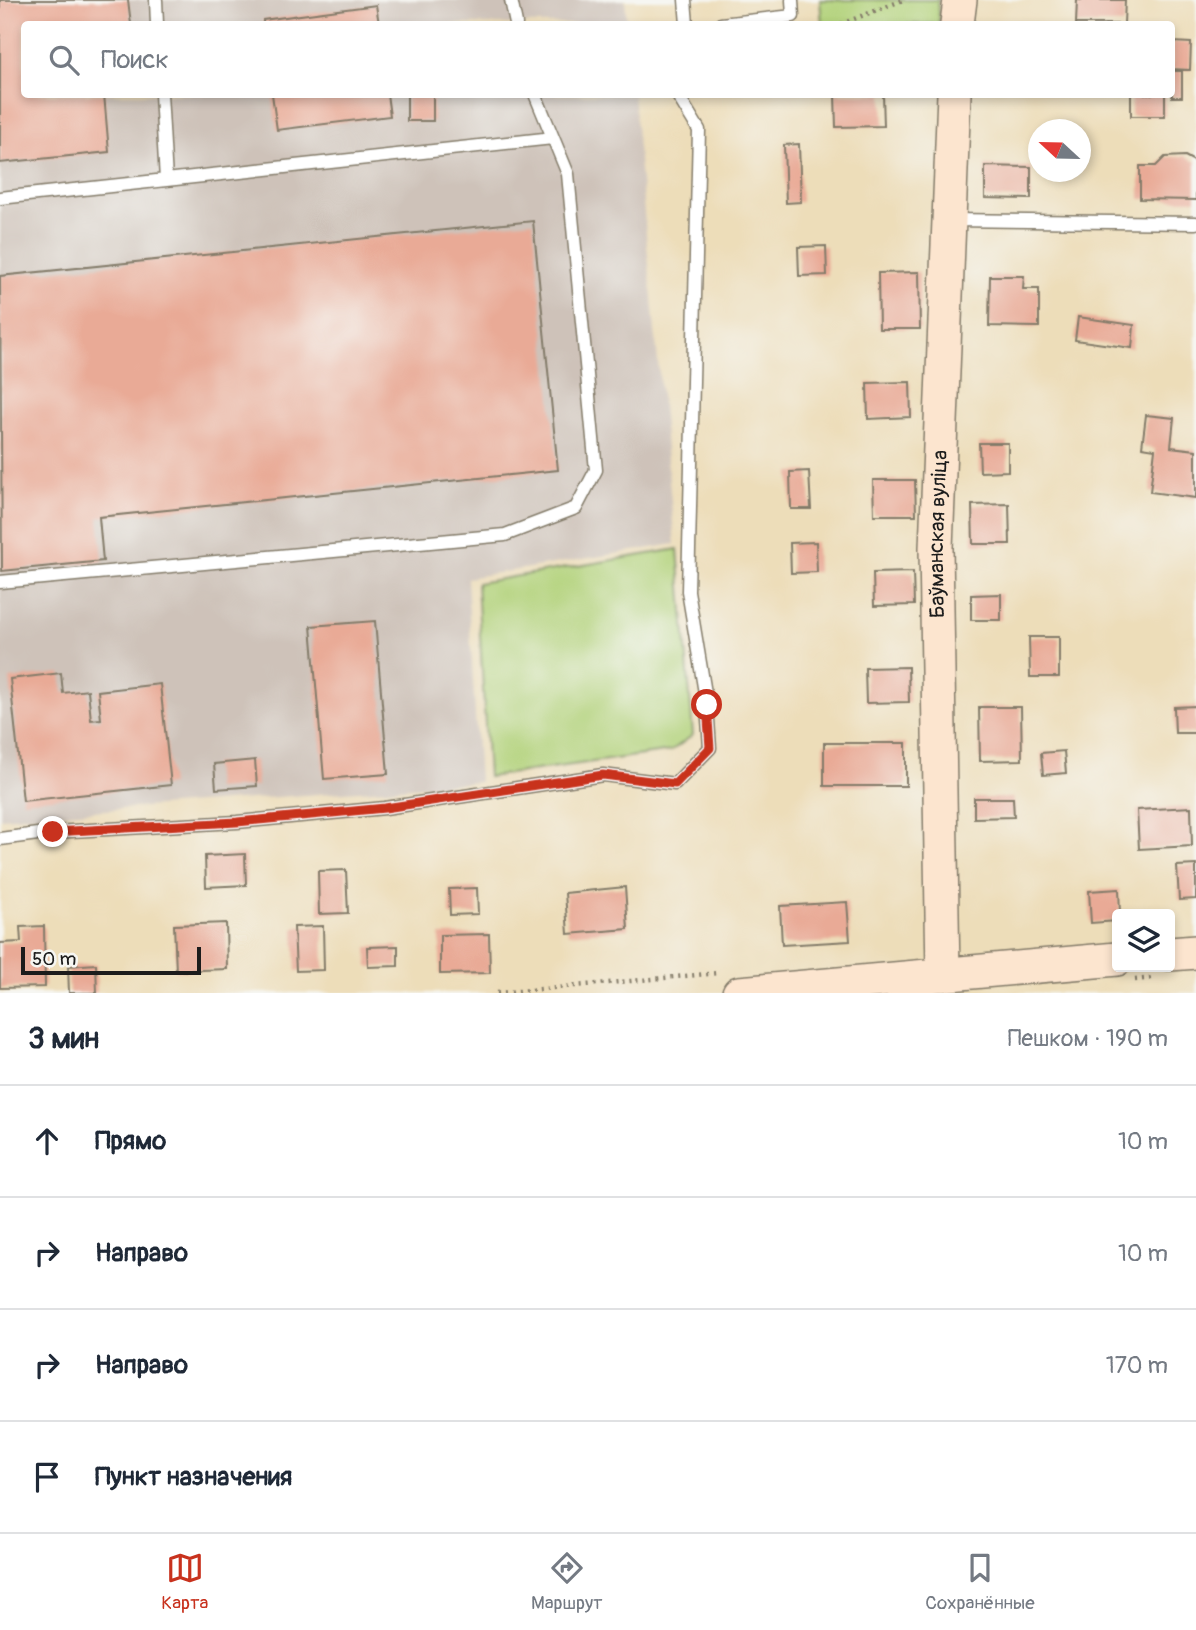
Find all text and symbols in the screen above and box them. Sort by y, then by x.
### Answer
search box [21,21,1175,98]
icon: search [45,41,83,79]
text: Поиск [101,44,169,76]
north arrow [1028,119,1091,182]
street label: Баўманская вуліца [922,449,953,618]
route start [691,689,722,720]
route end [37,816,68,847]
map controls [1112,909,1175,972]
button: layers [1112,909,1175,972]
scale bar [21,944,201,976]
text: 50 m [32,947,76,971]
text: 3 мин [28,1020,99,1057]
text: Пешком · 190 m [1008,1024,1168,1053]
icon: ahead [28,1122,66,1160]
text: Прямо [95,1125,166,1157]
text: 10 m [1118,1127,1168,1156]
icon: right [28,1234,66,1272]
text: Направо [95,1237,188,1269]
text: 10 m [1118,1239,1168,1268]
icon: right [28,1346,66,1384]
text: Направо [95,1349,188,1381]
text: 170 m [1106,1351,1168,1380]
icon: arrive [28,1458,66,1496]
text: Пункт назначения [95,1461,292,1493]
tab: Карта [161,1549,208,1615]
tab: Маршрут [531,1549,603,1615]
tab: Сохранённые [925,1549,1035,1615]

